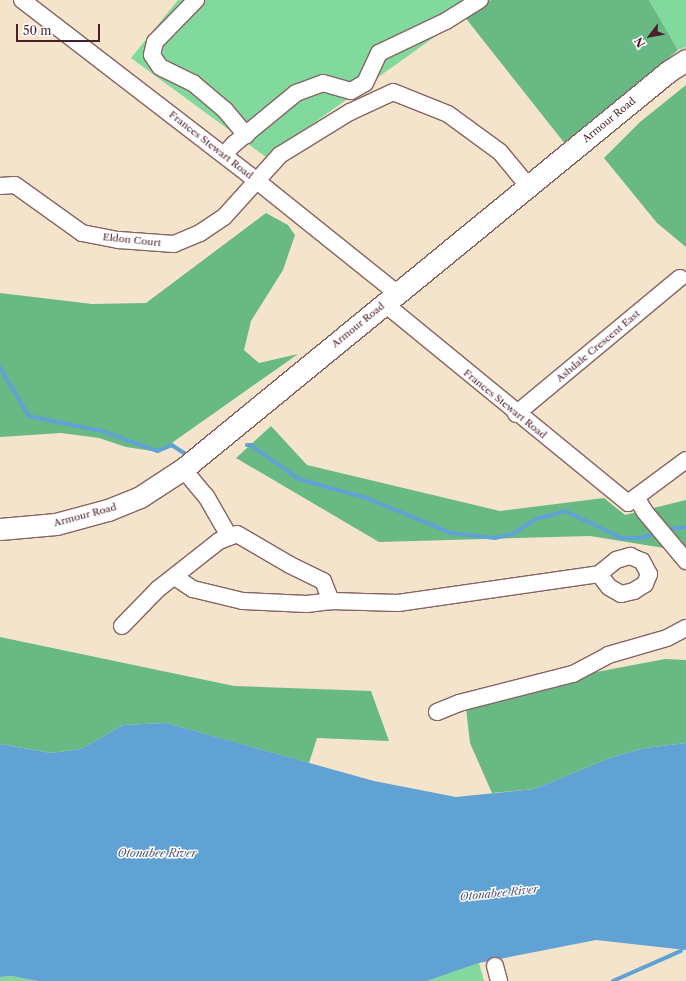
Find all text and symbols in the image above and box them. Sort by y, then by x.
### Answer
scale bar [18,16,102,42]
north arrow [630,16,670,56]
text: 50 m [23,23,52,38]
text: N [631,35,648,50]
street label: Armour Road [580,95,638,145]
street label: Frances Stewart Road [167,108,255,182]
street label: Eldon Court [102,231,162,249]
street label: Armour Road [329,300,387,350]
street label: Ashdale Crescent East [554,307,642,385]
street label: Frances Stewart Road [461,367,549,441]
street label: Armour Road [52,501,118,529]
water label: Otonabee River [117,846,197,860]
water label: Otonabee River [459,882,539,904]

